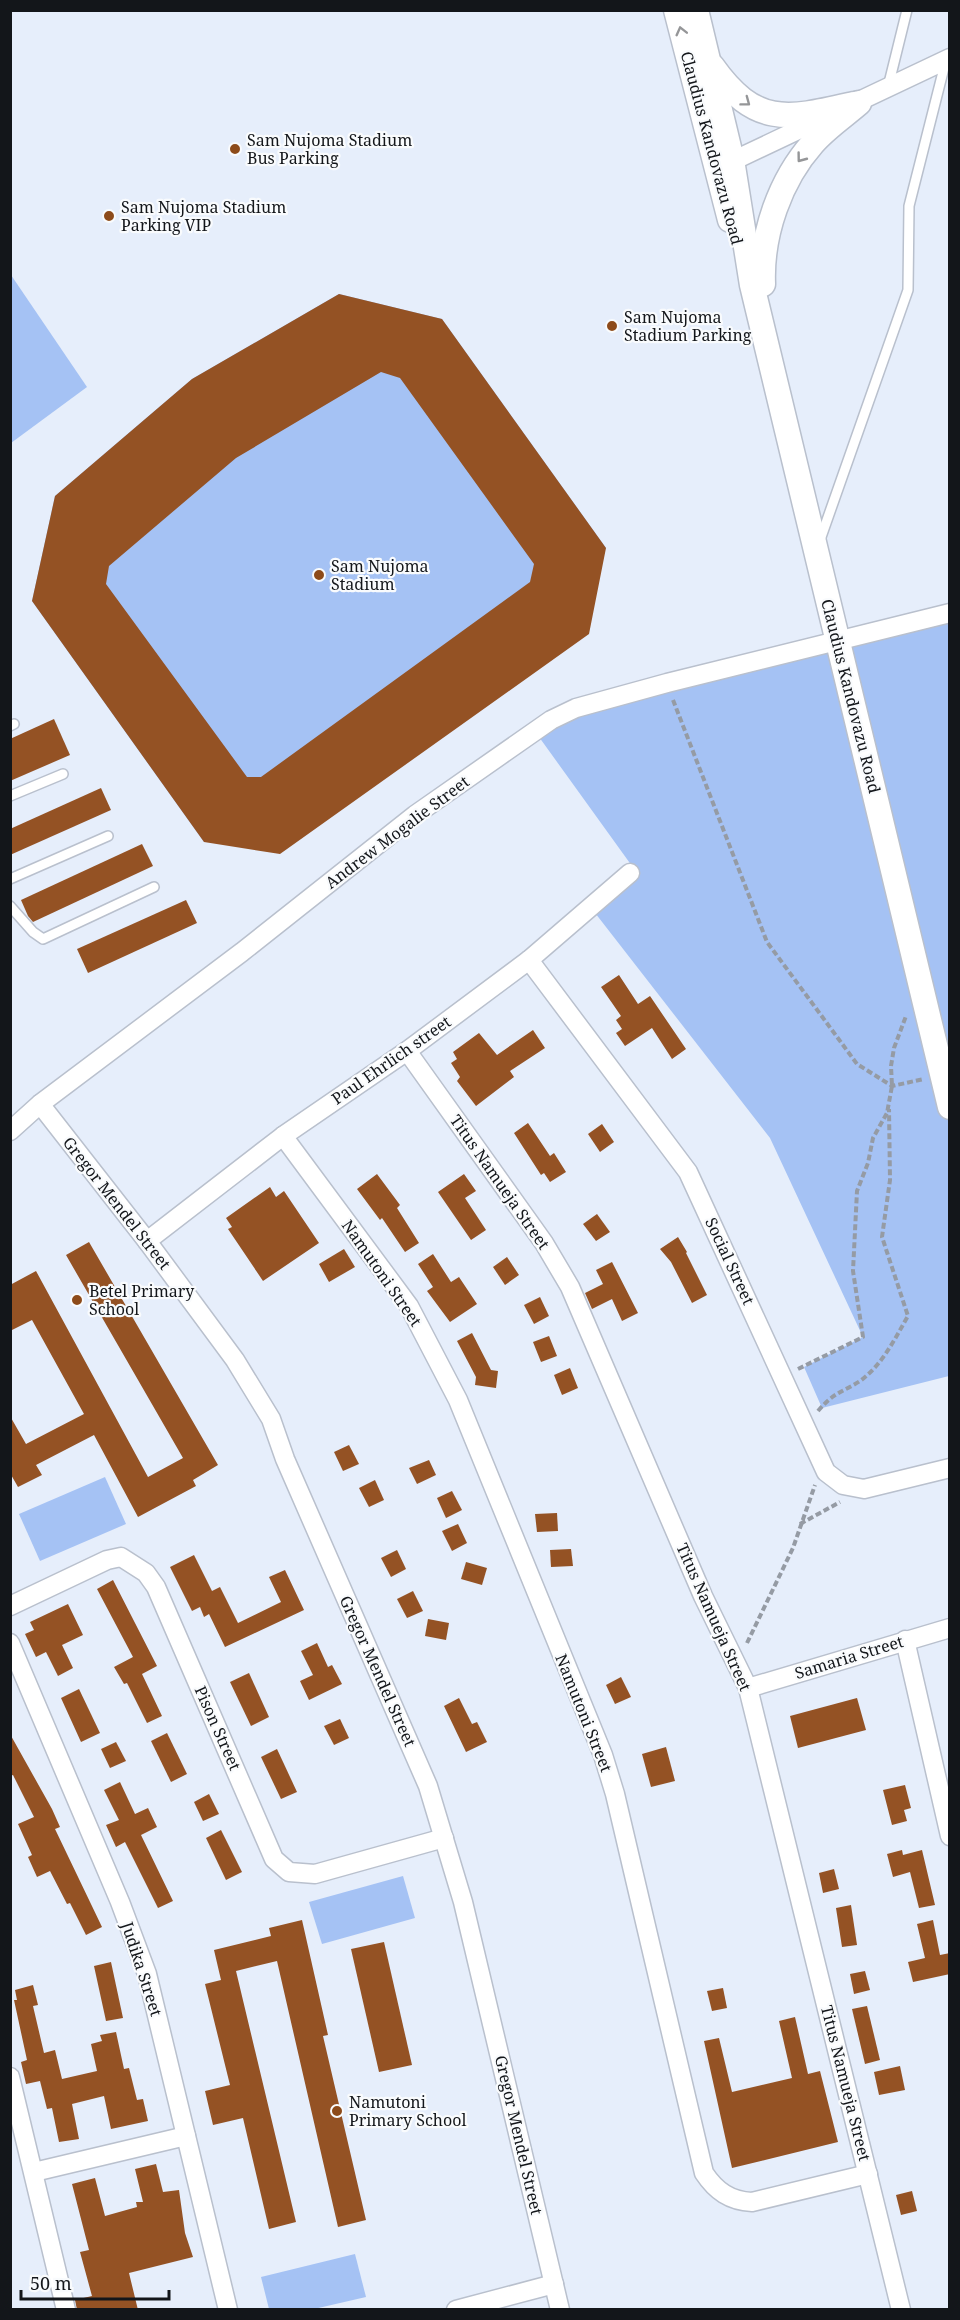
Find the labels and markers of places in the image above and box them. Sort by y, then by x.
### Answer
place label: Sam Nujoma Stadium Bus Parking [247,129,412,169]
marker: Sam Nujoma Stadium Bus Parking [228,142,242,156]
place label: Sam Nujoma Stadium Parking VIP [121,196,286,236]
marker: Sam Nujoma Stadium Parking VIP [102,209,116,223]
place label: Sam Nujoma Stadium Parking [624,306,752,346]
marker: Sam Nujoma Stadium Parking [605,319,619,333]
place label: Sam Nujoma Stadium [331,555,429,595]
marker: Sam Nujoma Stadium [312,568,326,582]
place label: Betel Primary School [89,1280,195,1320]
marker: Betel Primary School [70,1293,84,1307]
place label: Namutoni Primary School [349,2091,466,2131]
marker: Namutoni Primary School [330,2104,344,2118]

